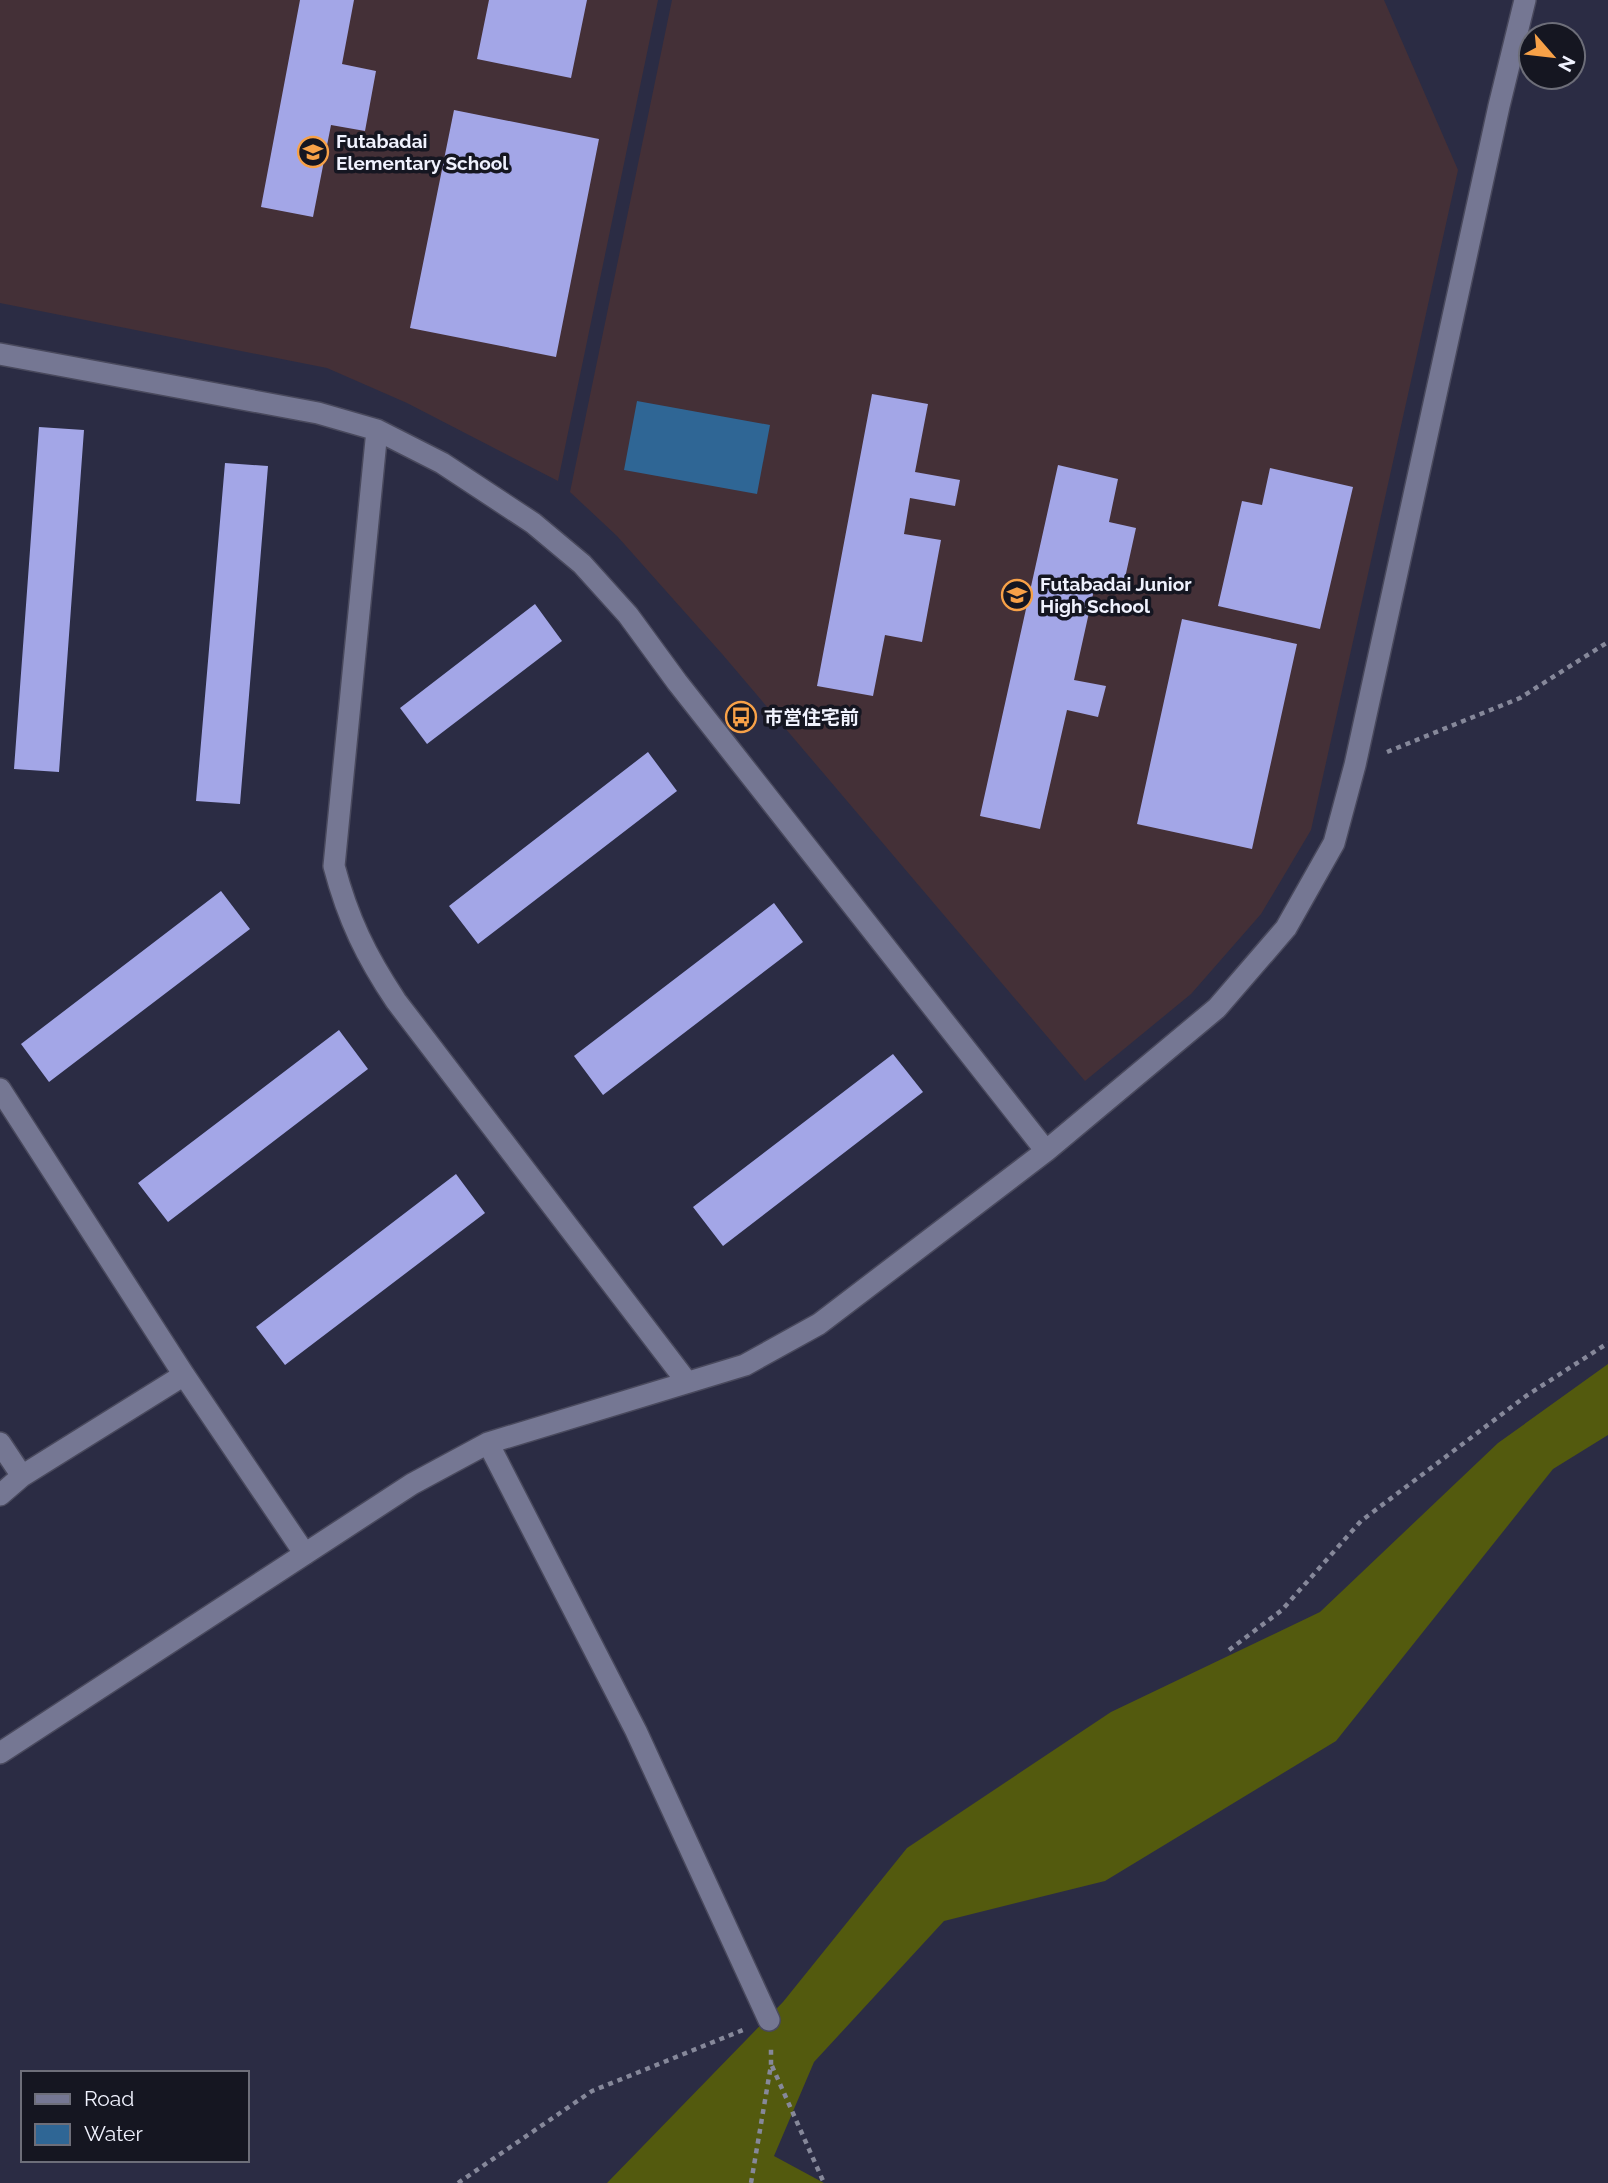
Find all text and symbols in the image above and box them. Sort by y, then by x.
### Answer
north arrow [1517,21,1587,91]
text: N [1554,52,1580,76]
place label: Futabadai Elementary School [336,130,509,174]
school or university icon: Futabadai Elementary School [296,135,330,169]
place label: Futabadai Junior High School [1040,573,1192,617]
school or university icon: Futabadai Junior High School [1000,578,1034,612]
bus stop icon: 市営住宅前 [724,700,758,734]
place label: 市営住宅前 [764,706,859,728]
legend [21,2071,248,2162]
text: Road [84,2086,134,2111]
text: Water [84,2121,143,2146]

